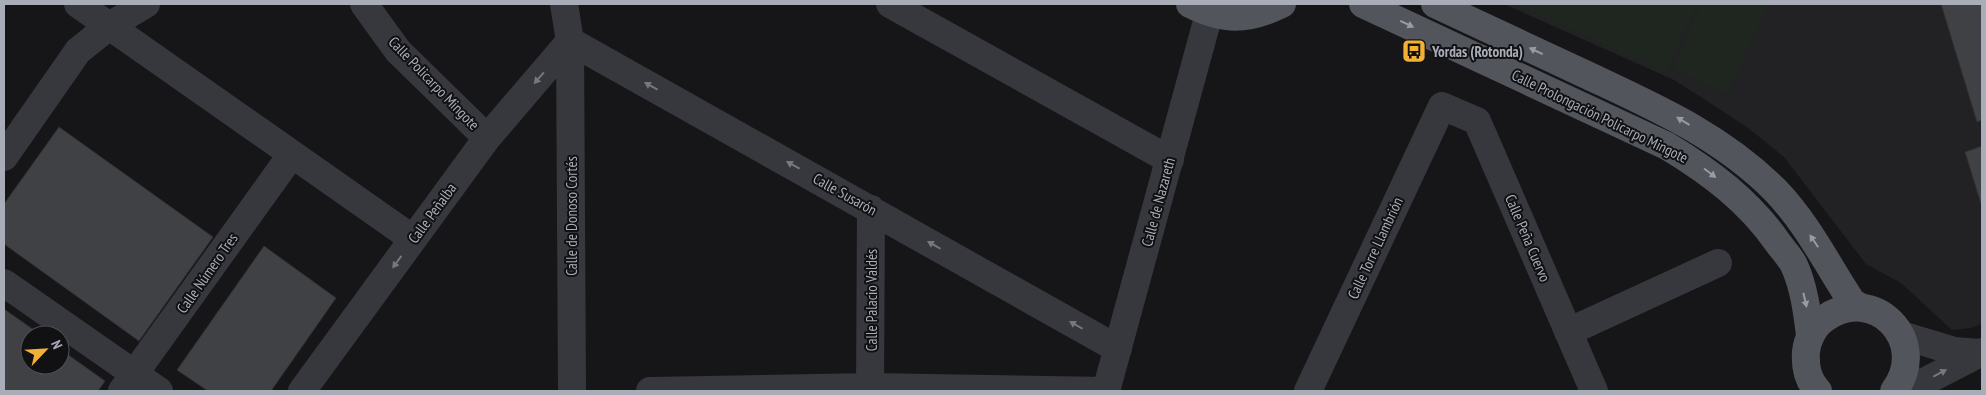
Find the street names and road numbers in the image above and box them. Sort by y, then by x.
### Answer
street label: Calle Policarpo Mingote [385,32,483,134]
street label: Calle Prolongación Policarpo Mingote [1509,65,1691,167]
street label: Calle de Nazareth [1137,155,1179,249]
street label: Calle de Donoso Cortés [562,156,581,276]
street label: Calle Susarón [810,169,880,219]
street label: Calle Peñalba [404,179,460,247]
street label: Calle Peña Cuervo [1501,191,1555,285]
street label: Calle Torre Llambrión [1343,194,1407,302]
street label: Calle Número Tres [172,229,242,317]
street label: Calle Palacio Valdés [862,249,881,351]

